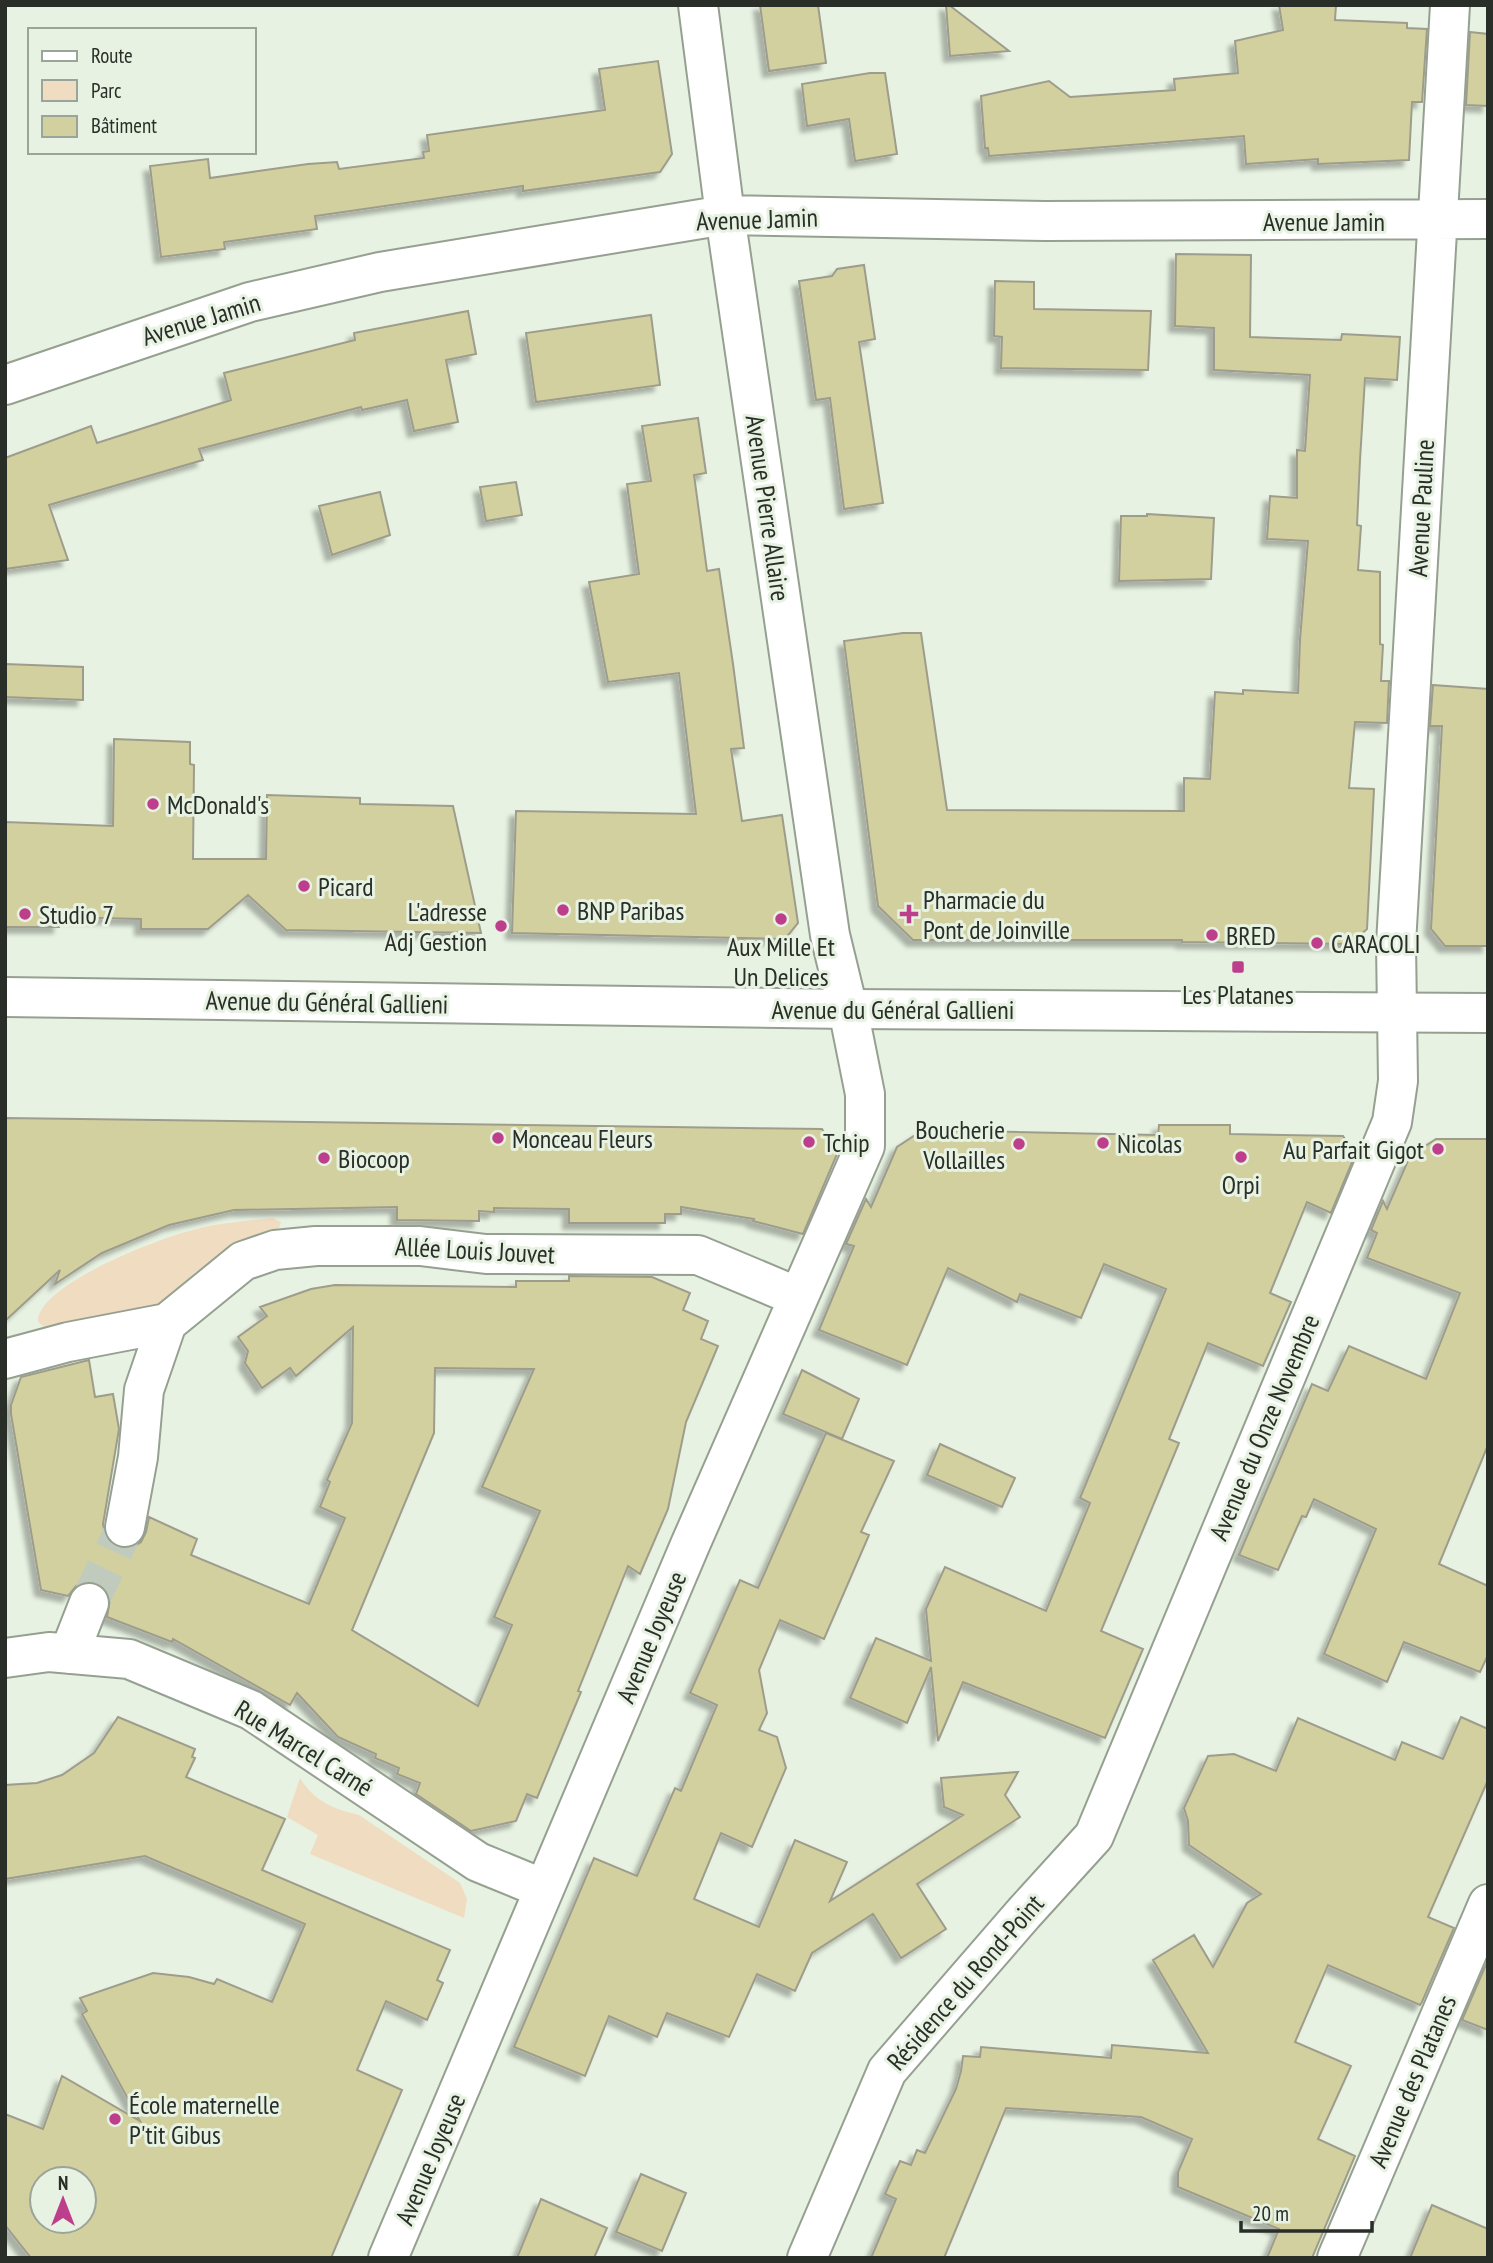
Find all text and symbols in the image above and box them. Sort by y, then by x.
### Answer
legend [28,28,256,154]
text: Route [91,42,133,69]
text: Parc [91,77,122,104]
text: Bâtiment [91,112,157,139]
street label: Avenue Jamin [696,200,818,238]
street label: Avenue Jamin [1263,205,1385,238]
street label: Avenue Jamin [138,285,264,353]
street label: Avenue Pierre Allaire [739,413,797,603]
street label: Avenue Pauline [1401,438,1441,578]
place label: McDonald's [167,788,269,821]
marker: McDonald's [145,796,161,812]
place label: Picard [318,870,373,903]
marker: Picard [296,878,312,894]
place label: Pharmacie du Pont de Joinville [923,883,1070,946]
place label: BNP Paribas [577,894,684,927]
place label: L'adresse Adj Gestion [385,895,487,958]
place label: Studio 7 [39,898,114,931]
marker: BNP Paribas [555,902,571,918]
marker: Studio 7 [17,906,33,922]
marker: Pharmacie du Pont de Joinville [901,906,917,922]
marker: Aux Mille Et Un Delices [773,911,789,927]
marker: L'adresse Adj Gestion [493,918,509,934]
place label: BRED [1226,919,1276,952]
marker: BRED [1204,927,1220,943]
place label: CARACOLI [1331,927,1421,960]
place label: Aux Mille Et Un Delices [727,930,835,993]
marker: CARACOLI [1309,935,1325,951]
marker: Les Platanes [1230,959,1246,975]
place label: Les Platanes [1182,978,1294,1011]
street label: Avenue du Général Gallieni [205,983,449,1021]
street label: Avenue du Général Gallieni [772,993,1014,1026]
place label: Boucherie Vollailles [915,1113,1005,1176]
place label: Monceau Fleurs [512,1122,653,1155]
place label: Tchip [823,1126,870,1159]
place label: Nicolas [1117,1127,1182,1160]
marker: Monceau Fleurs [490,1130,506,1146]
place label: Au Parfait Gigot [1283,1133,1424,1166]
marker: Tchip [801,1134,817,1150]
marker: Nicolas [1095,1135,1111,1151]
marker: Boucherie Vollailles [1011,1136,1027,1152]
marker: Au Parfait Gigot [1430,1141,1446,1157]
place label: Biocoop [338,1142,410,1175]
marker: Orpi [1233,1149,1249,1165]
marker: Biocoop [316,1150,332,1166]
place label: Orpi [1222,1168,1260,1201]
street label: Allée Louis Jouvet [394,1229,556,1271]
street label: Avenue du Onze Novembre [1201,1309,1327,1545]
street label: Avenue Joyeuse [608,1566,694,1708]
street label: Rue Marcel Carné [229,1693,379,1803]
street label: Résidence du Rond-Point [880,1887,1050,2077]
street label: Avenue des Platanes [1361,1990,1463,2172]
place label: École maternelle P'tit Gibus [129,2088,280,2151]
street label: Avenue Joyeuse [387,2088,473,2230]
marker: École maternelle P'tit Gibus [107,2111,123,2127]
north arrow [28,2165,98,2235]
text: N [58,2171,68,2195]
scale bar [1241,2190,1372,2234]
text: 20 m [1252,2200,1289,2227]

